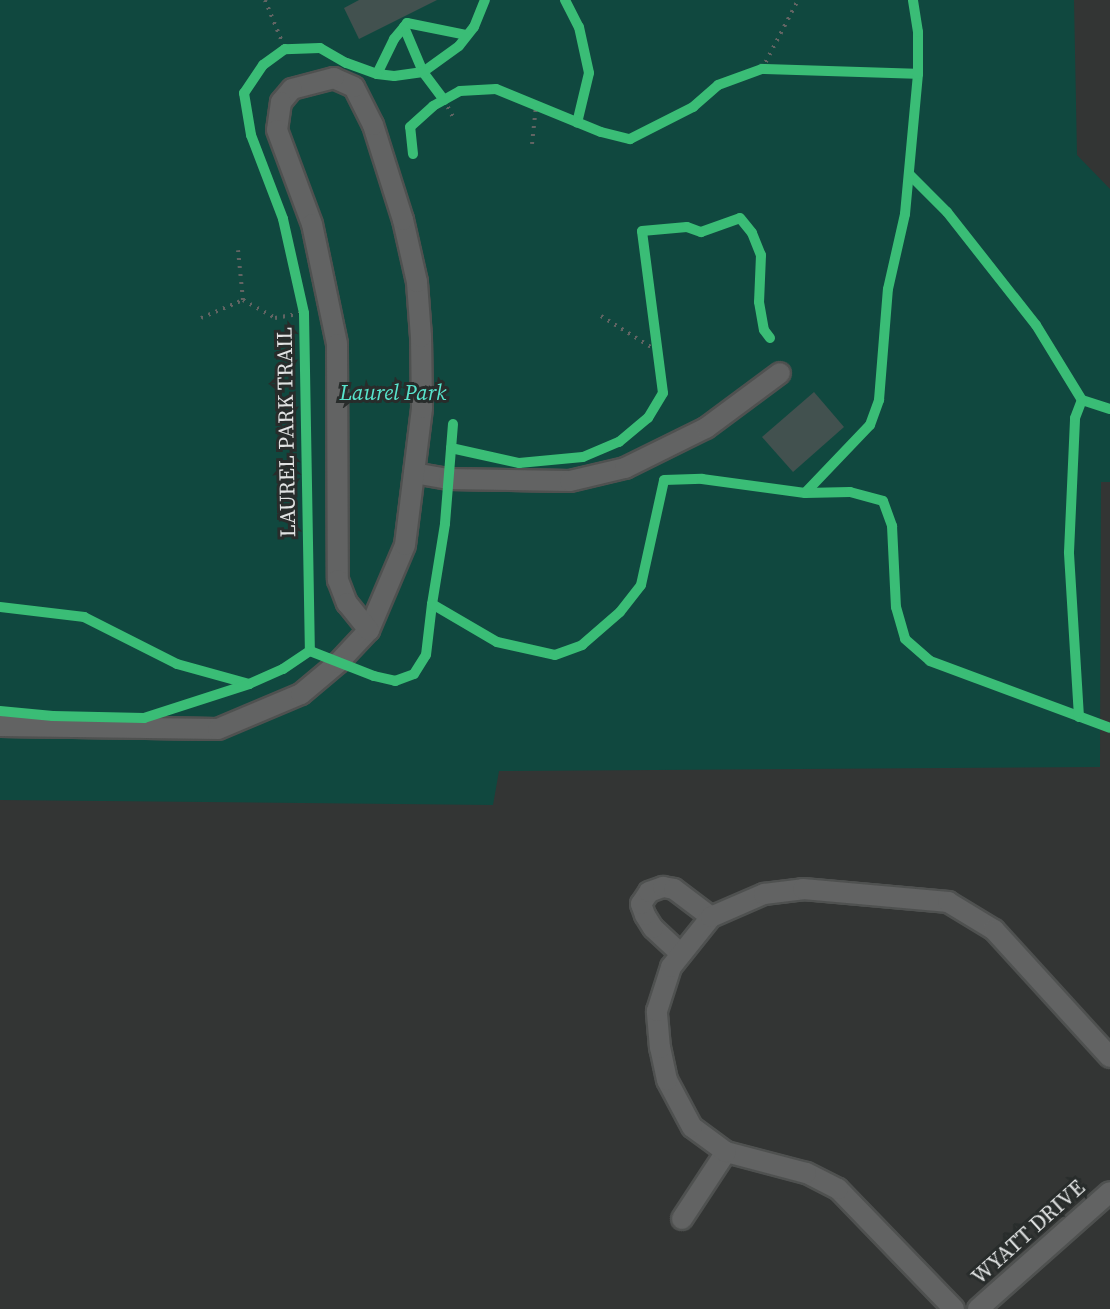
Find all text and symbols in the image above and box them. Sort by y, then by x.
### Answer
street label: LAUREL PARK TRAIL [271,326,301,538]
park label: Laurel Park [339,380,447,406]
street label: WYATT DRIVE [966,1174,1090,1290]

